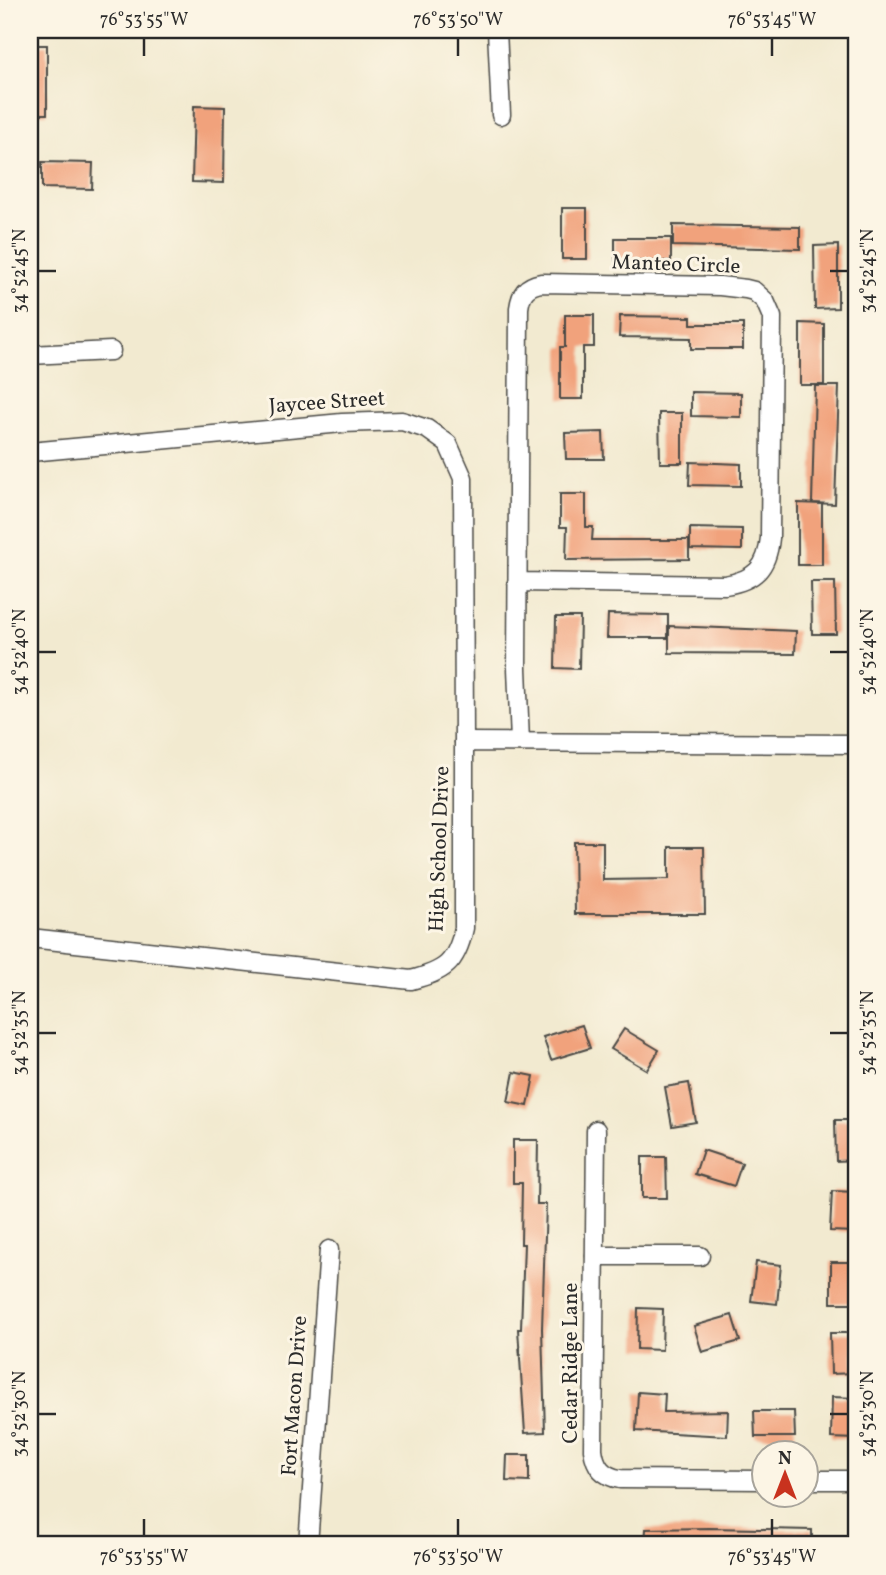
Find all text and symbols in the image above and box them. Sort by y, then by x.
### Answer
text: 76°53'55"W [100,8,188,33]
text: 76°53'50"W [413,8,503,33]
text: 76°53'45"W [728,8,816,33]
text: 34°52'45"N [8,229,33,313]
text: 34°52'45"N [856,229,881,313]
street label: Manteo Circle [611,248,741,282]
street label: Jaycee Street [268,384,386,422]
text: 34°52'40"N [8,609,33,695]
text: 34°52'40"N [856,609,881,695]
street label: High School Drive [423,765,457,933]
text: 34°52'35"N [8,990,33,1076]
text: 34°52'35"N [856,990,881,1076]
street label: Cedar Ridge Lane [557,1282,586,1444]
street label: Fort Macon Drive [275,1315,315,1477]
text: 34°52'30"N [8,1371,33,1457]
text: 34°52'30"N [856,1371,881,1457]
north arrow [750,1438,820,1508]
text: N [778,1446,792,1472]
text: 76°53'55"W [100,1545,188,1570]
text: 76°53'50"W [413,1545,503,1570]
text: 76°53'45"W [728,1545,816,1570]

